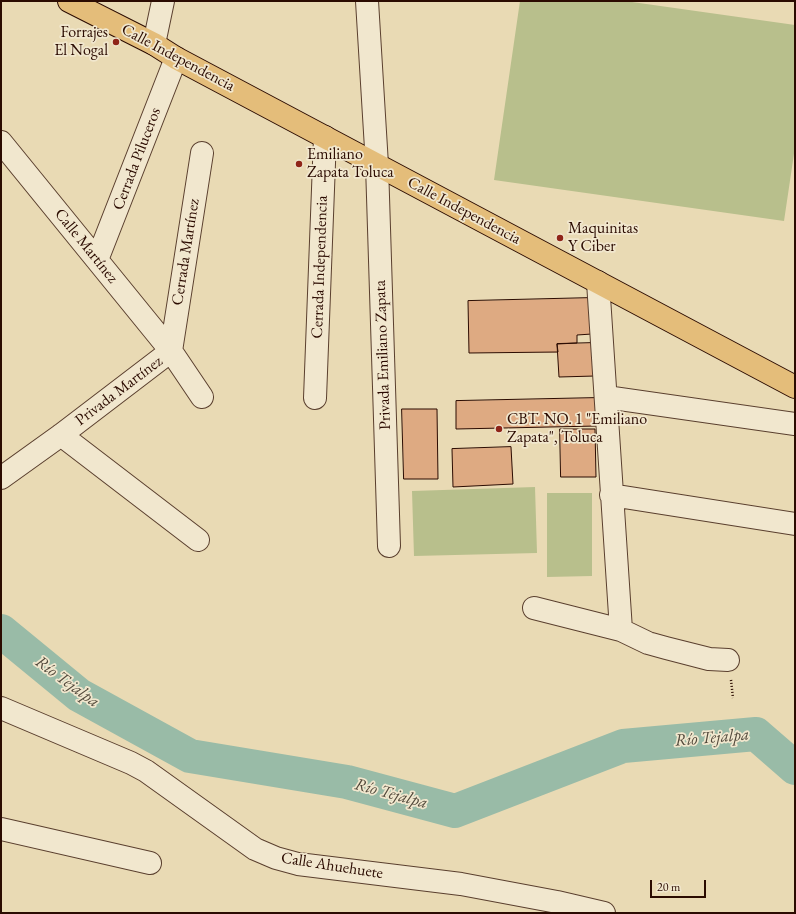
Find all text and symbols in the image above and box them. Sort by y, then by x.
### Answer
street label: Calle Independencia [118,20,238,96]
place label: Forrajes El Nogal [54,23,108,61]
marker: Forrajes El Nogal [111,37,121,47]
street label: Cerrada Piluceros [109,105,165,213]
place label: Emiliano Zapata Toluca [307,145,394,183]
marker: Emiliano Zapata Toluca [294,159,304,169]
street label: Calle Independencia [404,173,524,249]
street label: Cerrada Independencia [308,195,332,339]
street label: Cerrada Martínez [168,197,204,307]
street label: Calle Martínez [50,205,122,287]
place label: Maquinitas Y Ciber [568,219,638,257]
marker: Maquinitas Y Ciber [555,233,565,243]
street label: Privada Emiliano Zapata [371,280,395,430]
street label: Privada Martínez [72,352,166,430]
place label: CBT. NO. 1 "Emiliano Zapata", Toluca [507,410,647,448]
marker: CBT. NO. 1 "Emiliano Zapata", Toluca [494,424,504,434]
water label: Río Tejalpa [31,652,103,712]
water label: Río Tejalpa [674,725,750,751]
water label: Río Tejalpa [352,775,430,813]
street label: Calle Ahuehuete [280,848,384,884]
scale bar [652,872,708,898]
text: 20 m [657,879,680,895]

